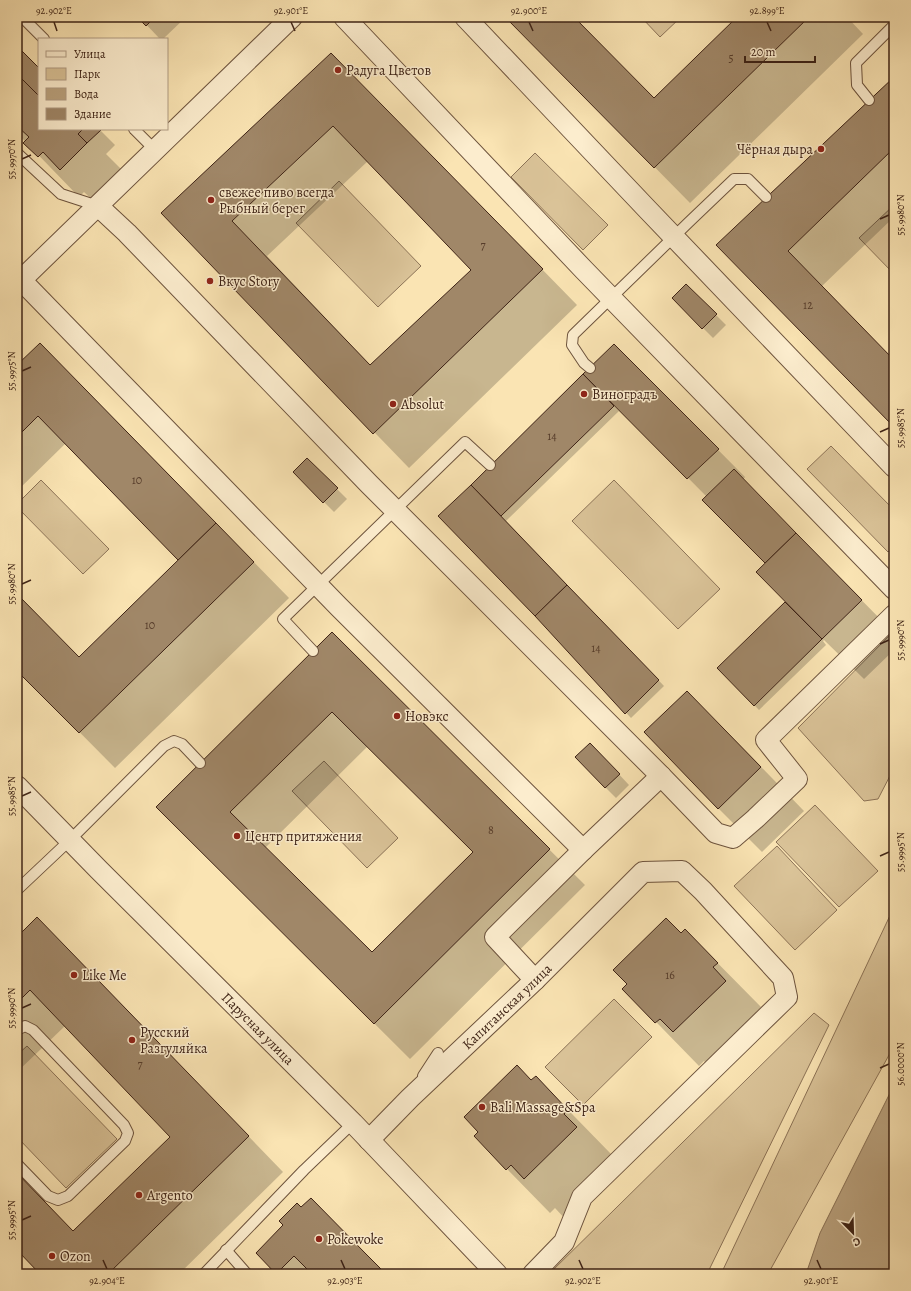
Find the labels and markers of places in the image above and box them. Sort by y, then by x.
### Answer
place label: Радуга Цветов [346,61,431,80]
marker: Радуга Цветов [333,65,343,75]
place label: Чёрная дыра [737,140,814,159]
marker: Чёрная дыра [816,144,826,154]
place label: свежее пиво всегда Рыбный берег [219,183,335,218]
marker: свежее пиво всегда Рыбный берег [206,195,216,205]
place label: Вкус Story [218,272,280,291]
marker: Вкус Story [205,276,215,286]
place label: Виноградъ [592,385,657,404]
marker: Виноградъ [579,389,589,399]
place label: Absolut [400,395,445,414]
marker: Absolut [388,399,398,409]
place label: Новэкс [405,707,448,726]
marker: Новэкс [392,711,402,721]
place label: Центр притяжения [245,827,362,846]
marker: Центр притяжения [232,831,242,841]
place label: Like Me [82,966,127,985]
marker: Like Me [69,970,79,980]
place label: Русский Разгуляйка [140,1023,208,1058]
marker: Русский Разгуляйка [127,1035,137,1045]
place label: Bali Massage&Spa [490,1098,596,1117]
marker: Bali Massage&Spa [477,1102,487,1112]
place label: Argento [146,1186,193,1205]
marker: Argento [134,1190,144,1200]
place label: Pokewoke [327,1230,384,1249]
marker: Pokewoke [314,1234,324,1244]
place label: Ozon [60,1247,91,1266]
marker: Ozon [47,1251,57,1261]

